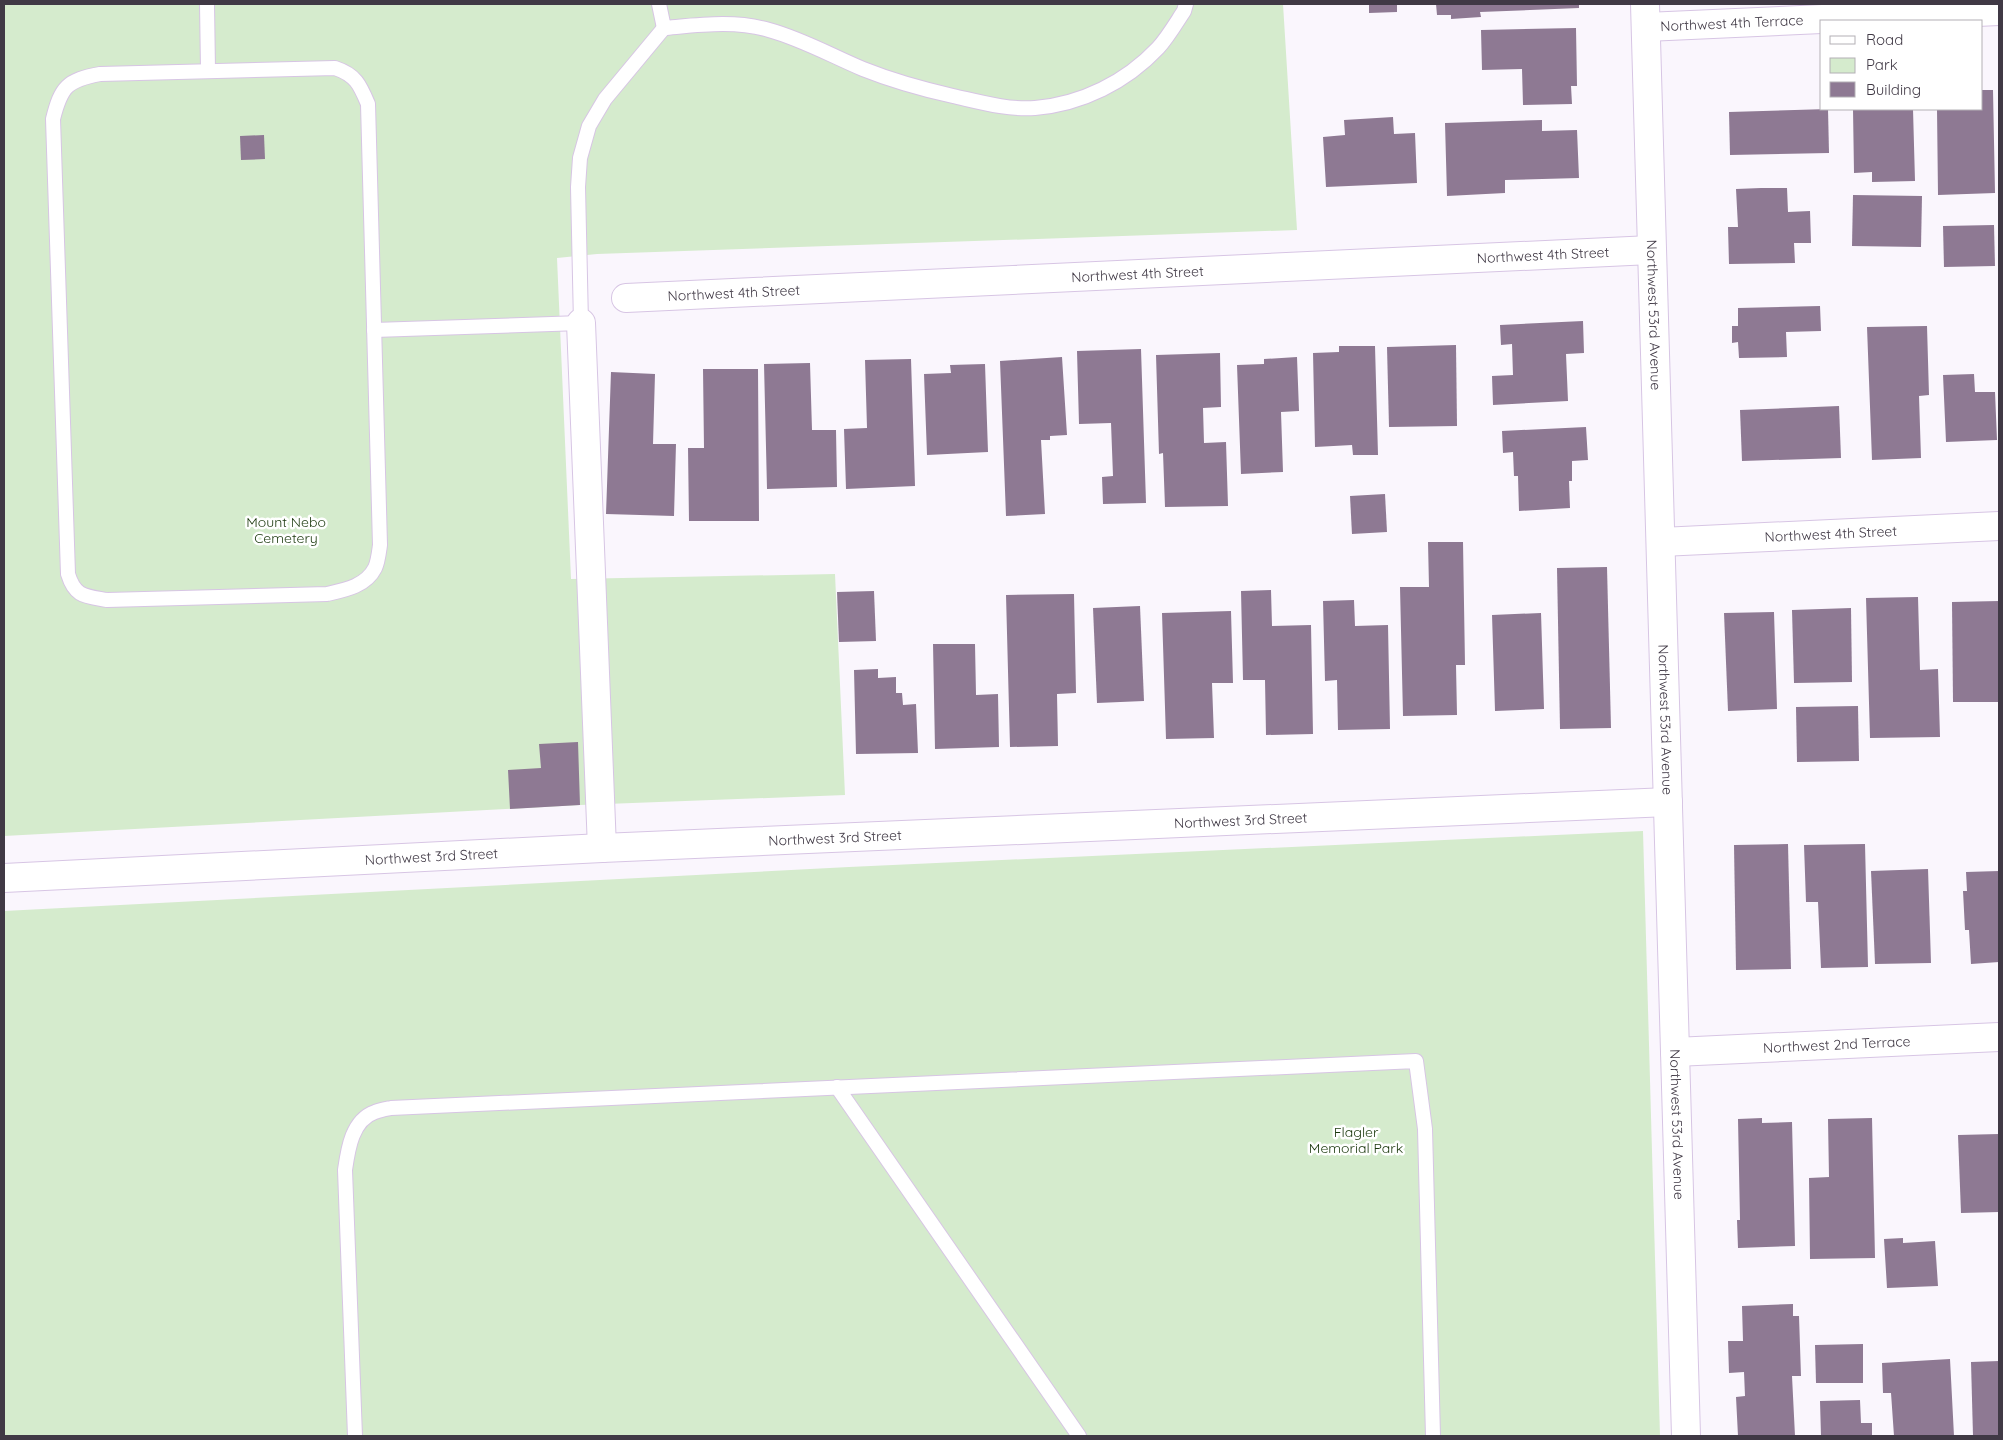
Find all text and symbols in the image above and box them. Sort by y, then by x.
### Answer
street label: Northwest 4th Terrace [1660,11,1804,35]
legend [1820,20,1983,110]
text: Road [1866,30,1903,49]
text: Park [1866,55,1898,74]
text: Building [1866,80,1921,99]
street label: Northwest 53rd Avenue [1643,239,1665,391]
street label: Northwest 4th Street [1476,243,1610,267]
street label: Northwest 4th Street [1071,262,1204,286]
street label: Northwest 4th Street [667,281,801,305]
park label: Mount Nebo Cemetery [246,513,326,547]
street label: Northwest 4th Street [1764,522,1898,546]
street label: Northwest 53rd Avenue [1654,644,1677,795]
street label: Northwest 3rd Street [1174,809,1308,832]
street label: Northwest 3rd Street [768,826,902,850]
street label: Northwest 3rd Street [364,844,499,869]
street label: Northwest 2nd Terrace [1763,1032,1911,1057]
street label: Northwest 53rd Avenue [1666,1049,1688,1200]
park label: Flagler Memorial Park [1309,1123,1403,1157]

